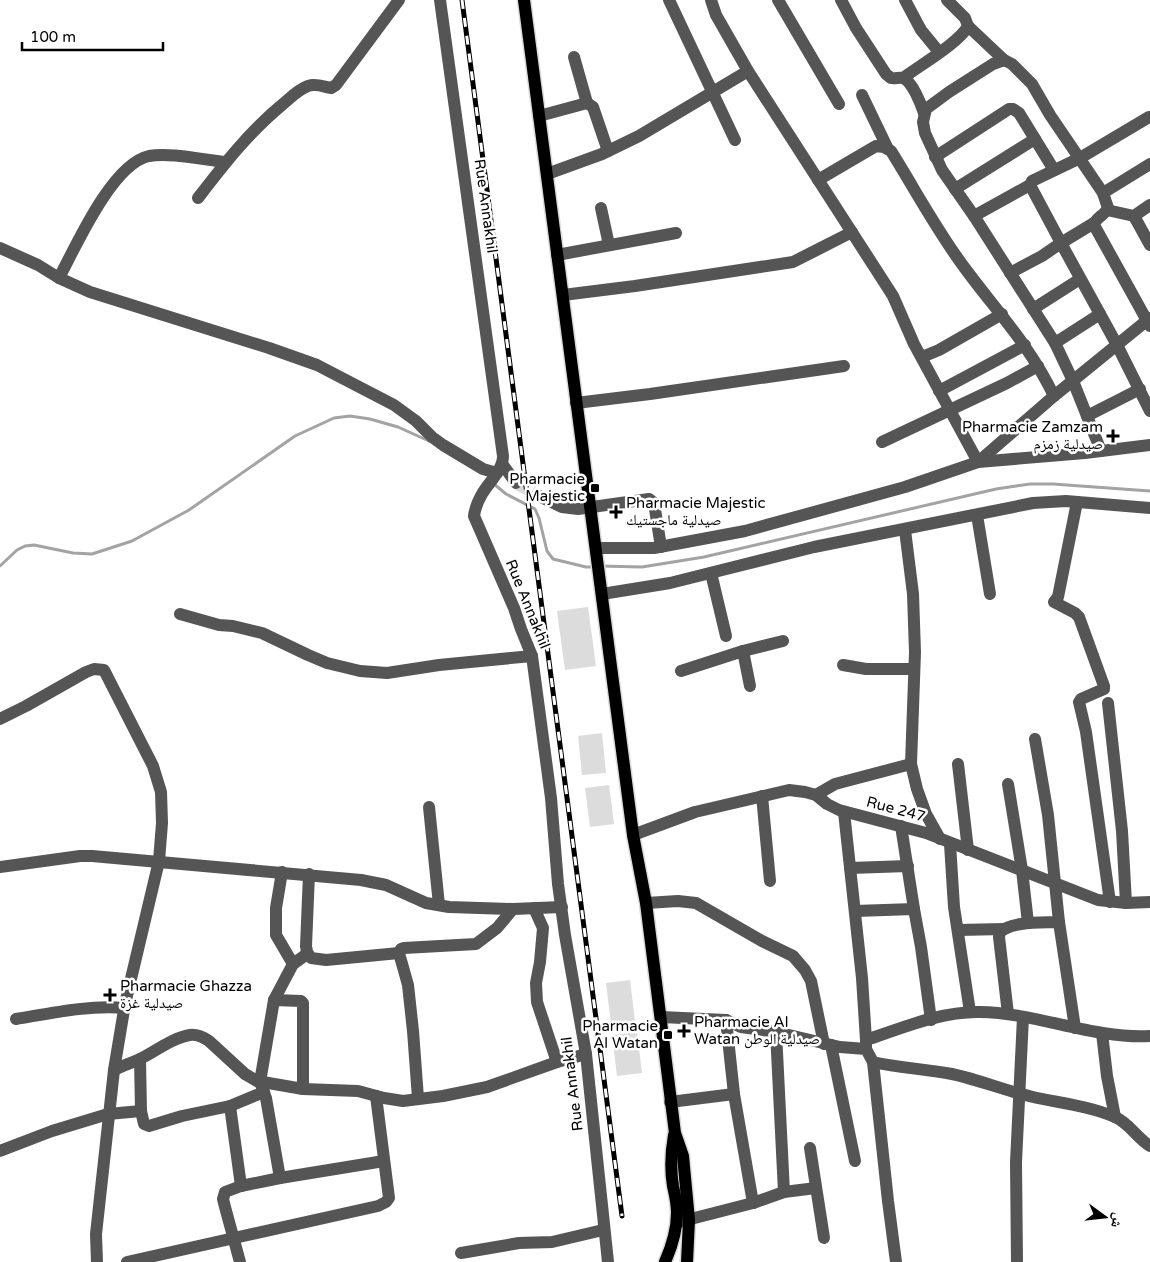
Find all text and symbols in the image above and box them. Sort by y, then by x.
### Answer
scale bar [22,20,164,52]
text: 100 m [30,28,76,46]
street label: Rue Annakhil [470,158,502,254]
place label: Pharmacie Zamzam صيدلية زمزم [962,418,1103,454]
marker: Pharmacie Zamzam صيدلية زمزم [1107,430,1119,442]
place label: Pharmacie Majestic [509,470,585,505]
marker: Pharmacie Majestic [589,482,601,494]
place label: Pharmacie Majestic صيدلية ماجستيك [626,494,765,529]
marker: Pharmacie Majestic صيدلية ماجستيك [610,506,622,518]
street label: Rue Annakhil [502,557,554,651]
street label: Rue 247 [864,792,928,826]
place label: Pharmacie Ghazza صيدلية غزة [120,977,252,1012]
marker: Pharmacie Ghazza صيدلية غزة [104,989,116,1001]
place label: Pharmacie Al Watan صيدلية الوطن [694,1013,820,1049]
place label: Pharmacie Al Watan [582,1017,658,1052]
marker: Pharmacie Al Watan صيدلية الوطن [678,1025,690,1037]
marker: Pharmacie Al Watan [662,1029,674,1041]
street label: Rue Annakhil [557,1036,587,1132]
north arrow [1080,1192,1130,1242]
text: ش [1107,1211,1127,1230]

